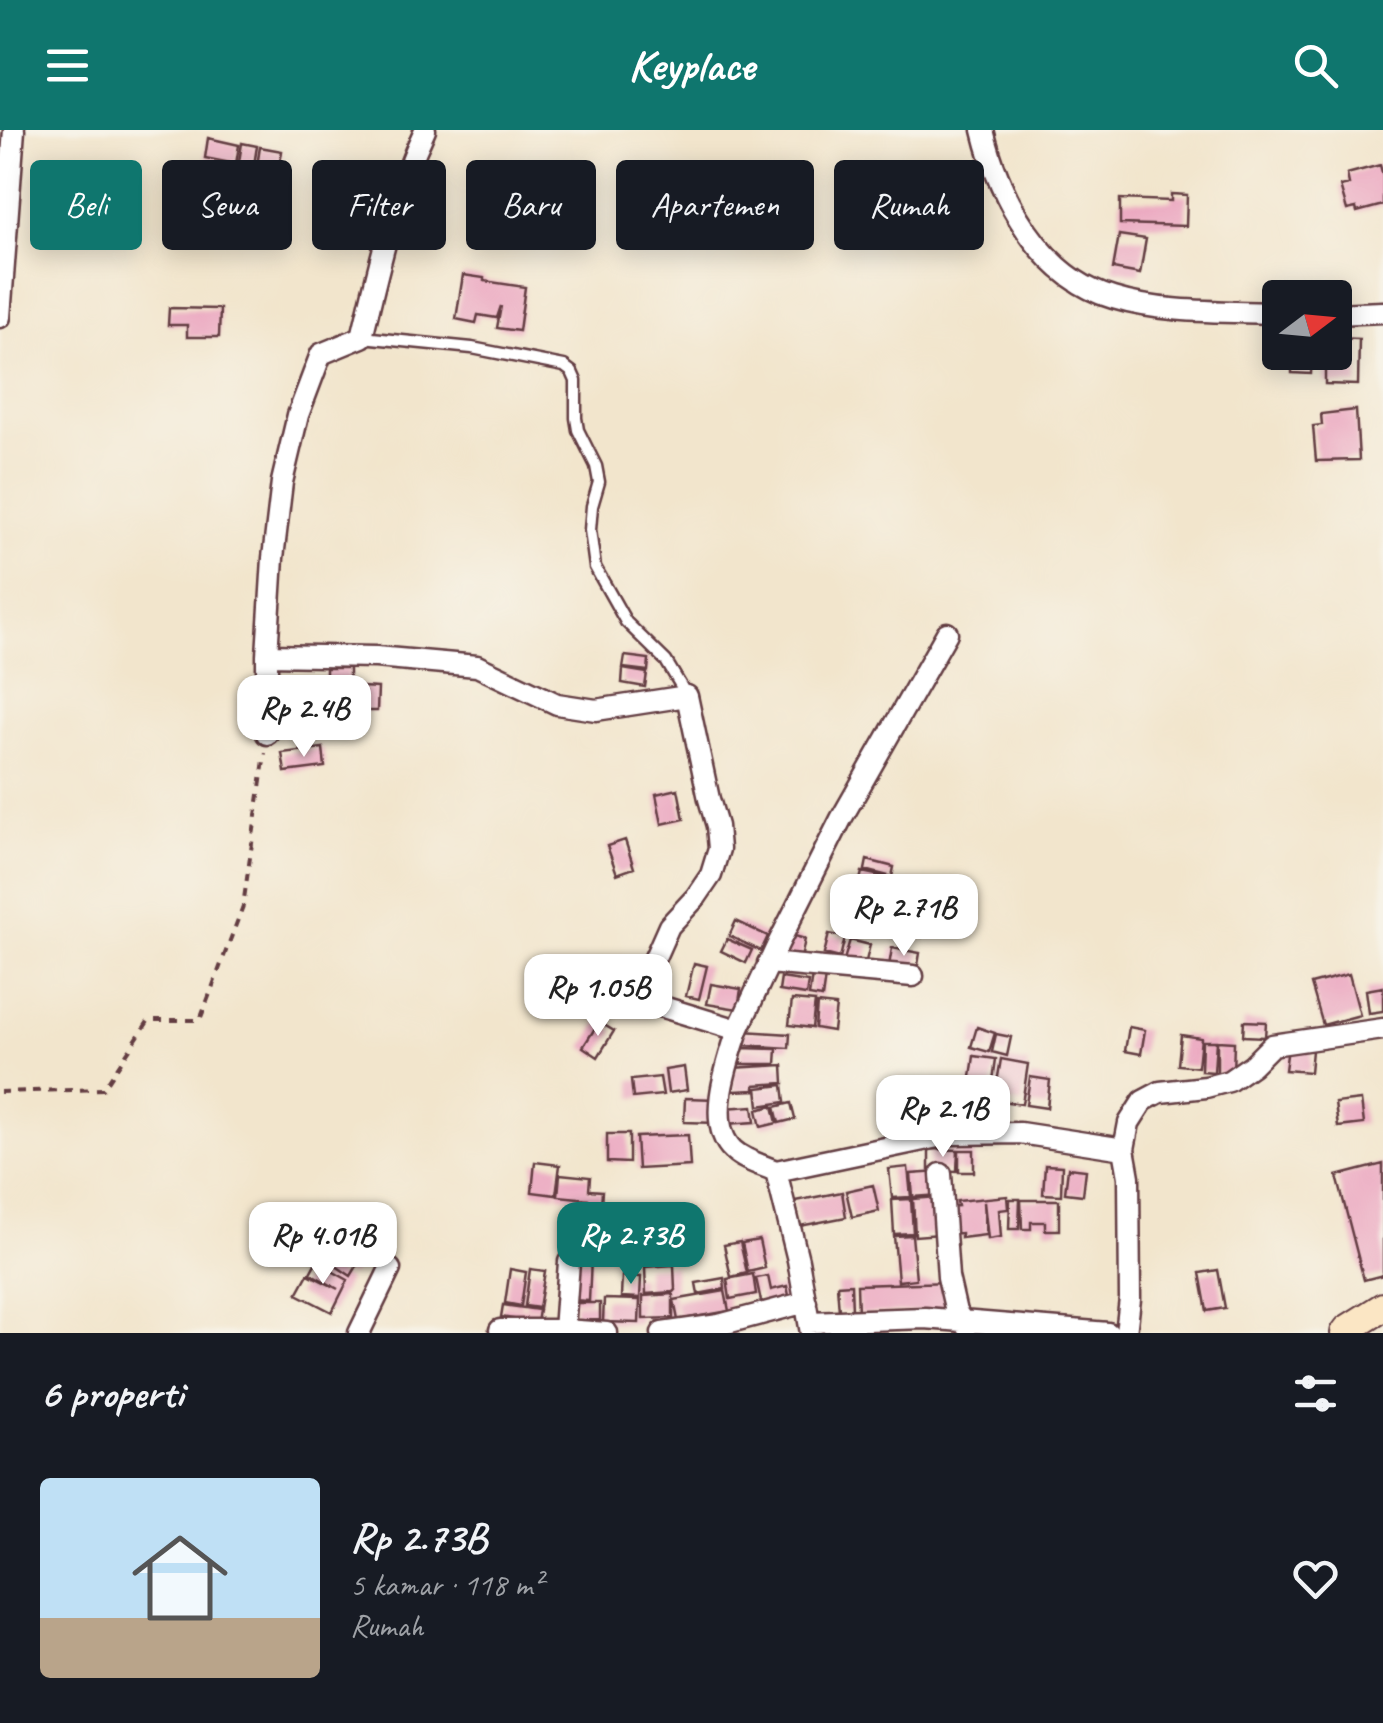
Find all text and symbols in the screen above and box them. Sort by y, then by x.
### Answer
text: Keyplace [628,37,755,94]
icon: menu [40,38,95,93]
icon: search [1288,38,1343,93]
chip: Beli [30,160,142,250]
chip: Sewa [162,160,292,250]
chip: Filter [312,160,446,250]
chip: Baru [466,160,596,250]
chip: Apartemen [616,160,814,250]
chip: Rumah [834,160,984,250]
north arrow [1262,280,1352,370]
map controls [1262,280,1352,370]
pin: Rp 2.4B [212,675,396,760]
text: Rp 2.4B [259,687,349,728]
pin: Rp 2.71B [801,874,1007,959]
text: Rp 2.71B [852,886,956,927]
pin: Rp 1.05B [495,954,701,1039]
text: Rp 1.05B [546,966,650,1007]
pin: Rp 2.1B [851,1075,1035,1160]
text: Rp 2.1B [898,1087,988,1128]
pin: Rp 4.01B [220,1202,426,1287]
pin: Rp 2.73B [528,1202,734,1287]
text: Rp 4.01B [271,1214,375,1255]
text: Rp 2.73B [579,1214,683,1255]
icon: filters [1288,1366,1343,1421]
text: 6 properti [40,1367,183,1420]
text: Rp 2.73B [350,1511,487,1564]
icon: home [120,1518,240,1638]
icon: heart [1288,1551,1343,1606]
text: 5 kamar · 118 m² [350,1564,542,1605]
text: Rumah [350,1605,423,1646]

